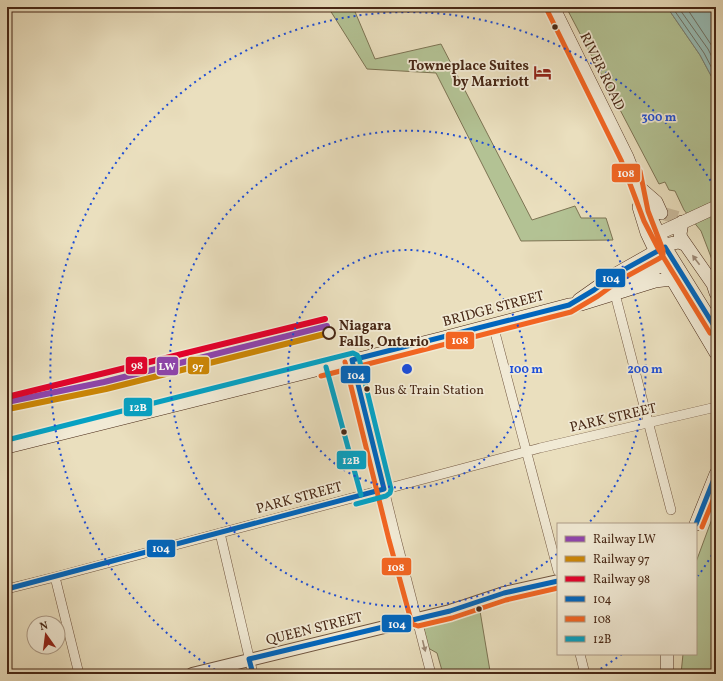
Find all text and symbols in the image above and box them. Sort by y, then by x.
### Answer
unlabelled marker [550,22,560,32]
street label: RIVER ROAD [575,29,629,114]
place label: Towneplace Suites by Marriott [408,57,529,92]
hotel icon: Towneplace Suites by Marriott [532,63,552,83]
text: 300 m [642,110,677,126]
line badge: 108 [611,163,641,183]
text: 108 [617,167,635,182]
one-way arrow [692,254,701,265]
line badge: 104 [595,268,626,288]
text: 104 [602,272,620,287]
street label: BRIDGE STREET [441,287,546,332]
place label: Niagara Falls, Ontario [339,317,429,352]
marker: Niagara Falls, Ontario [322,326,336,340]
line badge: 108 [445,331,475,350]
text: 108 [451,334,469,349]
line badge: 98 [125,356,148,375]
line badge: LW [156,356,179,376]
line badge: 97 [187,356,210,375]
text: 98 [131,359,143,374]
text: LW [159,360,175,375]
text: 97 [192,360,204,375]
centre of rings [400,362,414,376]
text: 100 m [509,362,543,378]
text: 200 m [627,362,663,378]
line badge: 104 [340,365,371,384]
text: 104 [347,369,365,384]
place label: Bus & Train Station [374,382,484,400]
marker: Bus & Train Station [362,384,372,394]
line badge: 12B [123,397,153,417]
street label: PARK STREET [568,399,659,438]
text: 12B [129,401,147,416]
unlabelled marker [339,427,349,437]
line badge: 12B [336,450,367,470]
text: 12B [342,454,360,469]
street label: PARK STREET [254,478,345,519]
legend [557,523,697,655]
text: Railway LW [593,532,656,548]
line badge: 104 [146,539,176,558]
text: 104 [152,542,170,557]
text: Railway 97 [593,552,650,568]
line badge: 108 [381,557,412,576]
text: 108 [387,561,405,576]
text: Railway 98 [593,572,650,588]
text: 104 [593,592,612,608]
unlabelled marker [474,604,484,614]
street label: QUEEN STREET [264,608,365,651]
text: 108 [593,612,611,628]
line badge: 104 [381,614,412,633]
north arrow [26,615,66,655]
text: 104 [388,618,406,633]
text: N [38,619,50,635]
text: 12B [593,632,612,648]
one-way arrow [422,640,428,653]

